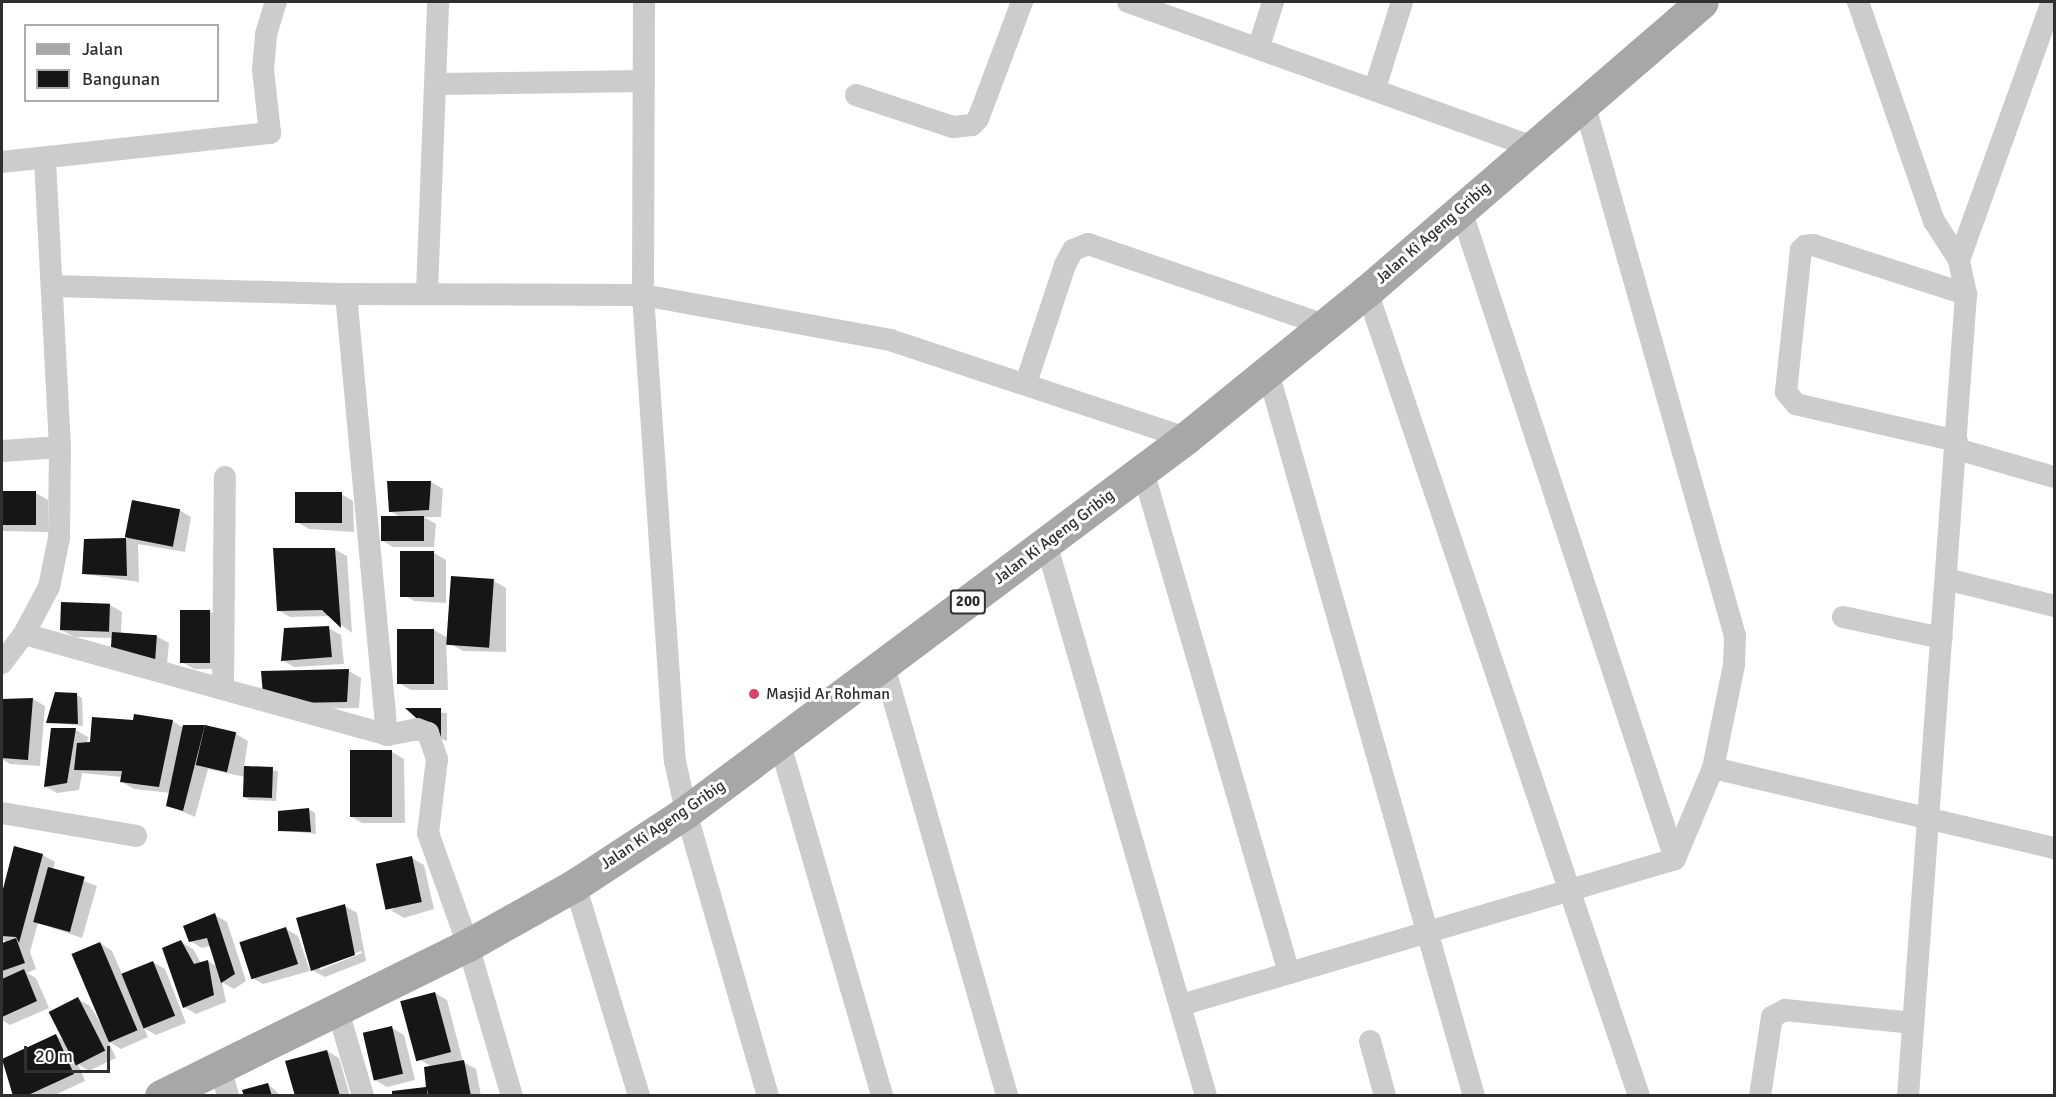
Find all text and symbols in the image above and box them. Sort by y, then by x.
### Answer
legend [24,24,219,102]
text: Jalan [82,38,123,60]
text: Bangunan [82,68,160,90]
street label: Jalan Ki Ageng Gribig [1372,178,1494,288]
street label: Jalan Ki Ageng Gribig [990,485,1118,589]
road number: 200 [948,590,988,614]
place label: Masjid Ar Rohman [766,684,890,704]
marker: Masjid Ar Rohman [747,687,761,701]
street label: Jalan Ki Ageng Gribig [597,776,729,874]
scale bar [27,1034,112,1072]
text: 20 m [35,1045,73,1067]

